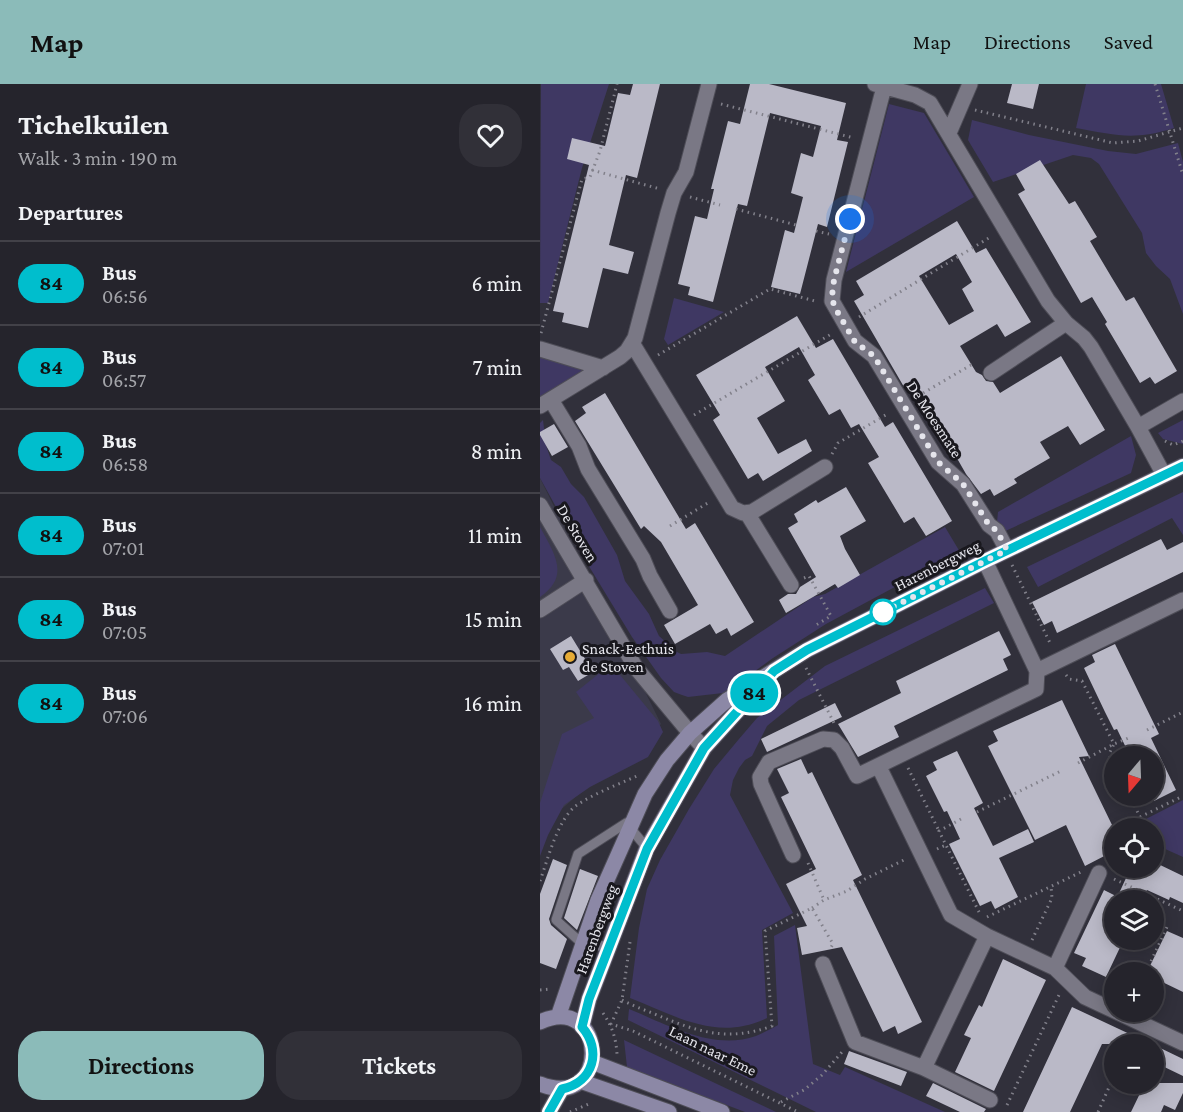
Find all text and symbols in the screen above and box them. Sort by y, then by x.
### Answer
text: Map [30,27,83,58]
text: Map [913,30,951,54]
text: Directions [984,30,1071,54]
text: Saved [1104,30,1153,54]
button: heart [459,104,522,167]
text: Tichelkuilen [18,109,169,140]
text: Walk · 3 min · 190 m [18,147,177,169]
text: Departures [18,200,123,225]
your location [835,204,865,234]
text: Bus [102,260,136,285]
text: 84 [39,271,63,295]
text: 6 min [471,271,522,296]
text: 06:56 [102,285,148,307]
text: Bus [102,344,136,369]
text: 84 [39,355,63,379]
text: 7 min [472,355,522,380]
text: 06:57 [102,369,146,391]
street label: De Moesmate [904,378,966,461]
text: Bus [102,428,136,453]
text: 84 [39,439,63,463]
text: 8 min [471,439,522,464]
text: 06:58 [102,453,148,475]
street label: De Stoven [554,501,602,565]
text: Bus [102,512,136,537]
text: 84 [39,523,63,547]
text: 11 min [468,523,522,548]
street label: Harenbergweg [892,536,984,595]
text: 07:01 [102,537,144,559]
text: Bus [102,596,136,621]
unlabelled marker [870,599,896,625]
text: 84 [39,607,63,631]
text: 15 min [465,607,522,632]
text: 07:05 [102,621,147,643]
place label: Snack-Eethuis de Stoven [582,640,674,675]
marker: Snack-Eethuis de Stoven [563,650,577,664]
line badge: 84 [727,674,781,712]
text: Bus [102,680,136,705]
text: 84 [742,681,766,705]
text: 84 [39,691,63,715]
text: 16 min [464,691,522,716]
text: 07:06 [102,705,148,727]
north arrow [1104,746,1164,806]
map controls [1104,746,1164,1094]
button: locate [1104,818,1164,878]
street label: Harenbergweg [572,882,622,976]
button: layers [1104,890,1164,950]
button: + [1104,962,1164,1022]
street label: Laan naar Eme [666,1022,759,1079]
button: Directions [18,1031,264,1100]
button: Tickets [276,1031,522,1100]
button: − [1104,1034,1164,1094]

